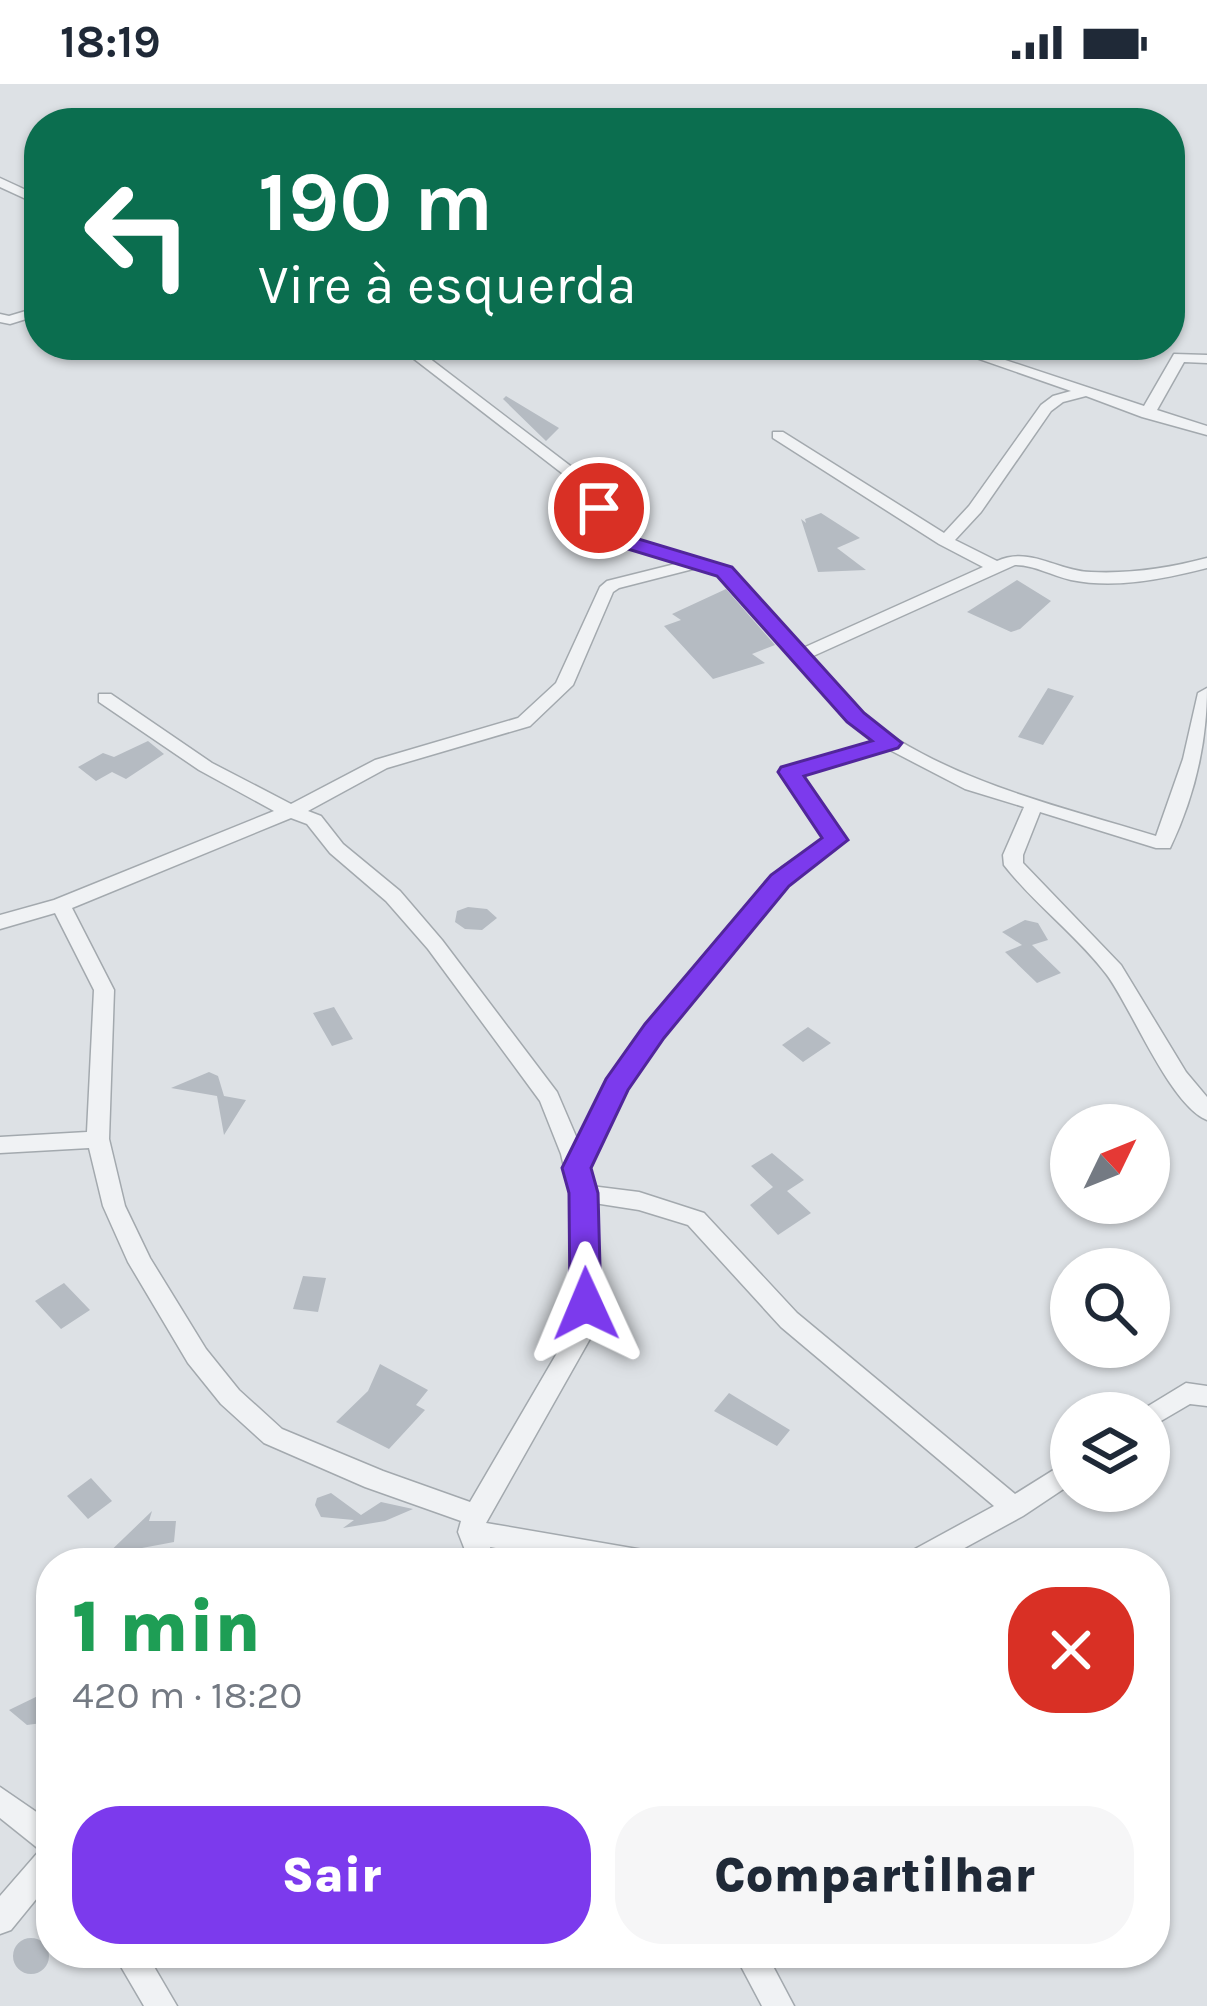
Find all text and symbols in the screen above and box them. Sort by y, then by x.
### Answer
text: 18:19 [60,16,161,68]
text: 190 m [258,153,493,251]
icon: left [60,156,216,312]
text: Vire à esquerda [258,253,636,317]
pin [548,457,650,559]
icon: arrive [566,475,632,541]
north arrow [1050,1104,1170,1224]
map controls [1050,1104,1170,1512]
position arrow [523,1241,649,1367]
button: search [1050,1248,1170,1368]
button: layers [1050,1392,1170,1512]
text: 1 min [72,1585,261,1669]
button: close [1008,1587,1134,1713]
text: 420 m · 18:20 [72,1672,302,1718]
button: Sair [72,1806,591,1944]
button: Compartilhar [615,1806,1134,1944]

